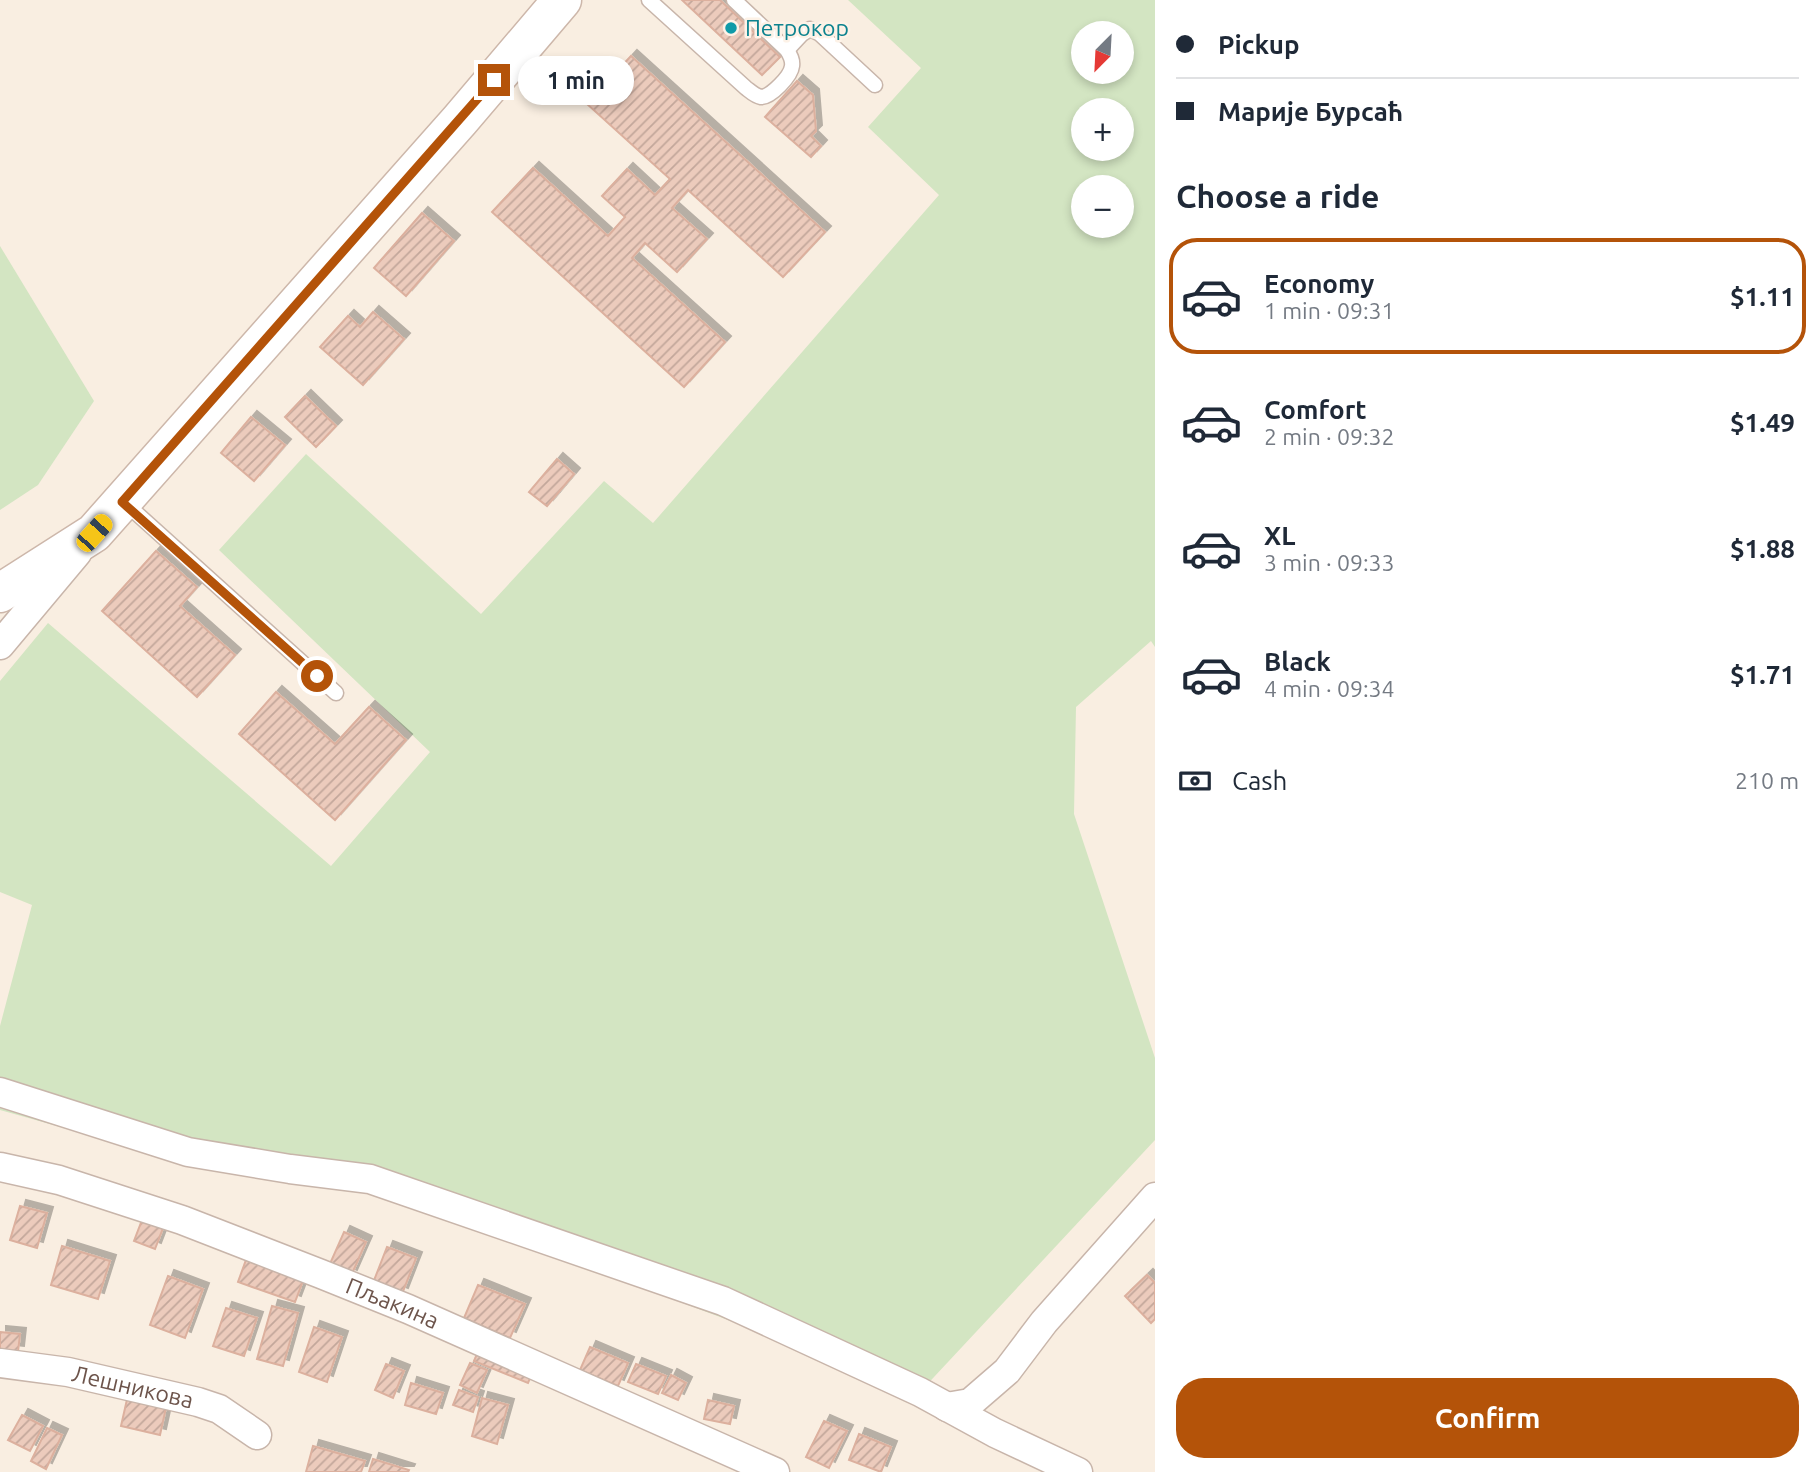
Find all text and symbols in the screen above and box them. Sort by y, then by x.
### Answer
place label: Петрокор [745,15,849,40]
marker: Петрокор [723,20,739,36]
north arrow [1071,21,1134,84]
map controls [1071,21,1134,238]
text: Pickup [1218,30,1300,59]
callout: 1 min [518,56,634,104]
route end [478,64,510,96]
text: 1 min [547,68,605,93]
text: Марије Бурсаћ [1218,97,1403,126]
button: + [1071,98,1134,161]
button: − [1071,175,1134,238]
text: Choose a ride [1176,178,1379,214]
icon: car [1180,265,1243,328]
text: Economy [1264,269,1374,298]
text: $1.11 [1730,282,1795,311]
text: 1 min · 09:31 [1264,298,1395,323]
icon: car [1180,391,1243,454]
text: Comfort [1264,395,1367,424]
text: $1.49 [1730,408,1795,437]
text: 2 min · 09:32 [1264,424,1395,449]
car [73,510,116,556]
icon: car [1180,517,1243,580]
text: XL [1264,521,1295,550]
text: $1.88 [1730,534,1795,563]
text: 3 min · 09:33 [1264,550,1395,575]
icon: car [1180,643,1243,706]
text: Black [1264,647,1331,676]
route start [301,660,333,692]
text: $1.71 [1730,660,1795,689]
text: 4 min · 09:34 [1264,676,1395,701]
icon: cash [1176,762,1214,800]
text: Cash [1232,766,1287,795]
text: 210 m [1735,768,1799,793]
street label: Пљакина [343,1272,443,1333]
street label: Лешникова [70,1360,196,1413]
button: Confirm [1176,1378,1799,1458]

